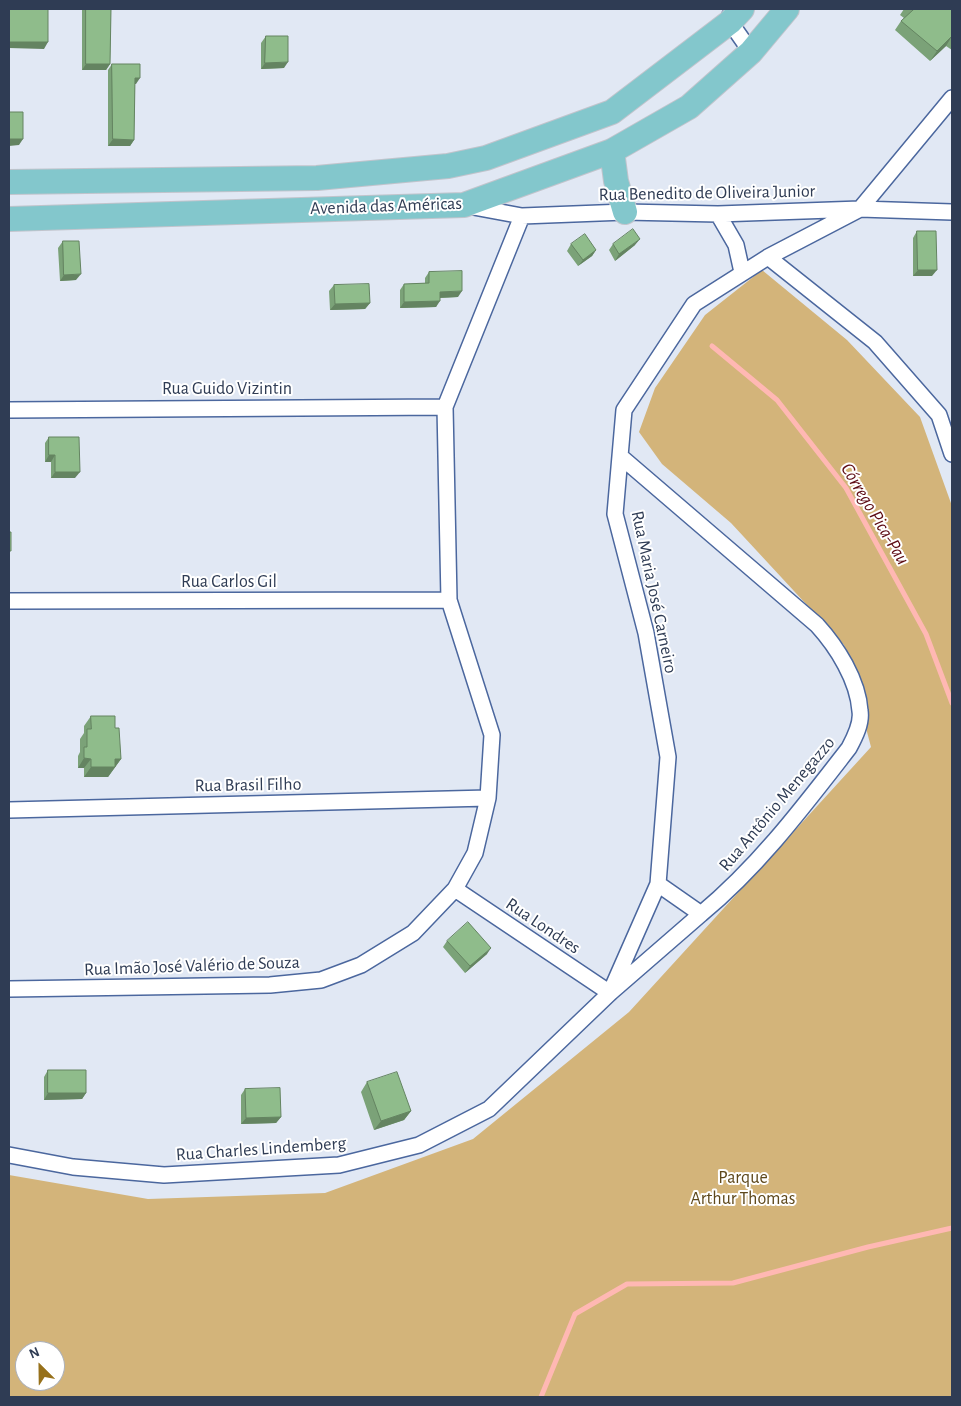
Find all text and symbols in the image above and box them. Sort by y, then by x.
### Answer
street label: Rua Benedito de Oliveira Junior [598,180,816,206]
street label: Avenida das Américas [310,193,462,219]
street label: Rua Guido Vizintin [162,378,292,400]
water label: Córrego Pica-Pau [836,459,914,569]
street label: Rua Maria José Carneiro [626,509,682,675]
street label: Rua Carlos Gil [181,571,277,593]
street label: Rua Antônio Menegazzo [714,732,840,876]
street label: Rua Brasil Filho [194,773,302,797]
street label: Rua Londres [502,893,584,959]
street label: Rua Imão José Valério de Souza [84,951,300,981]
street label: Rua Charles Lindemberg [175,1132,347,1166]
park label: Parque Arthur Thomas [691,1167,795,1210]
north arrow [15,1341,65,1391]
text: N [27,1345,42,1361]

